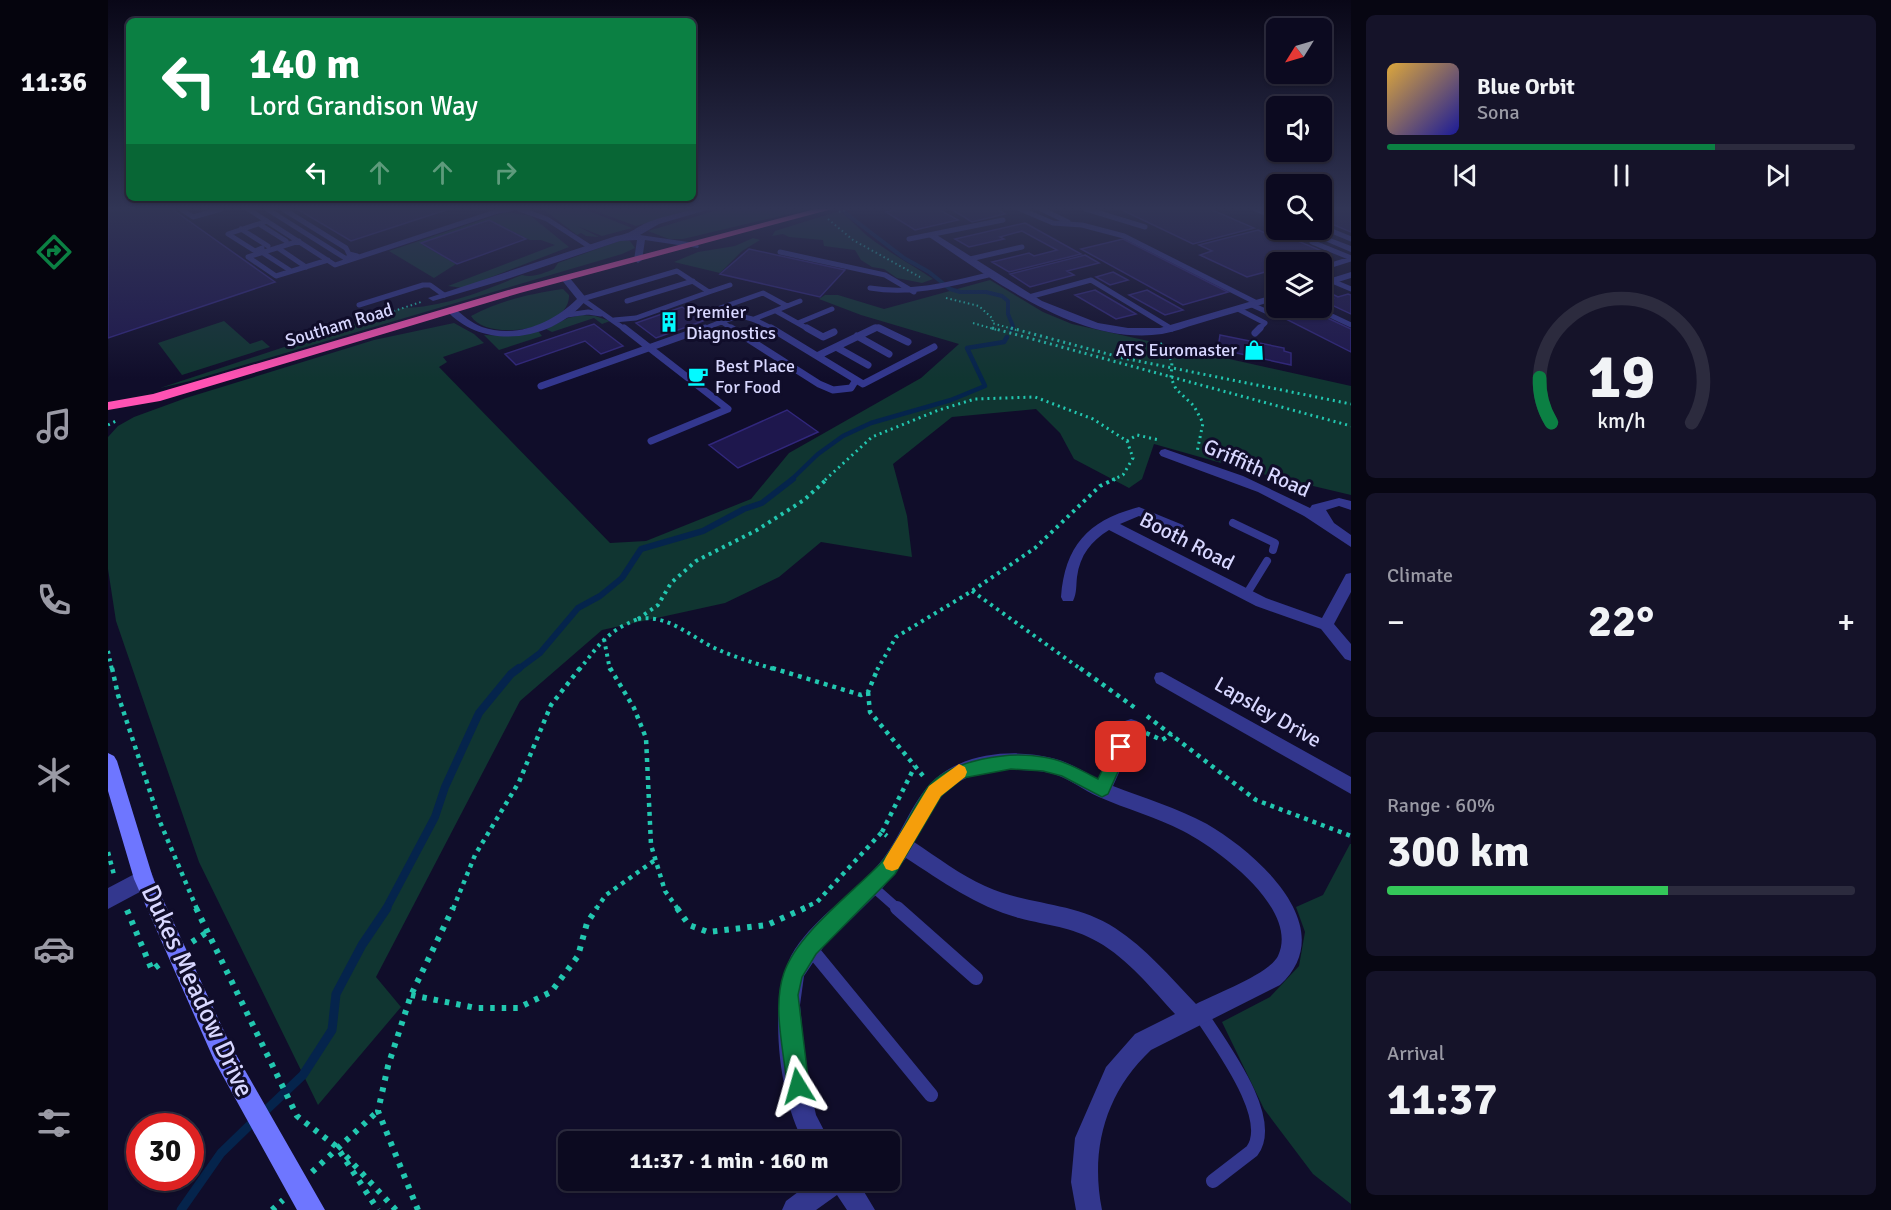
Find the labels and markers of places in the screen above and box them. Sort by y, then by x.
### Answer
place label: Premier Diagnostics [686,301,776,344]
building icon: Premier Diagnostics [657,310,681,334]
shop icon: ATS Euromaster [1242,338,1266,362]
place label: ATS Euromaster [1116,339,1237,361]
place label: Best Place For Food [715,355,795,398]
cafe icon: Best Place For Food [686,364,710,388]
pin [1095,721,1146,772]

